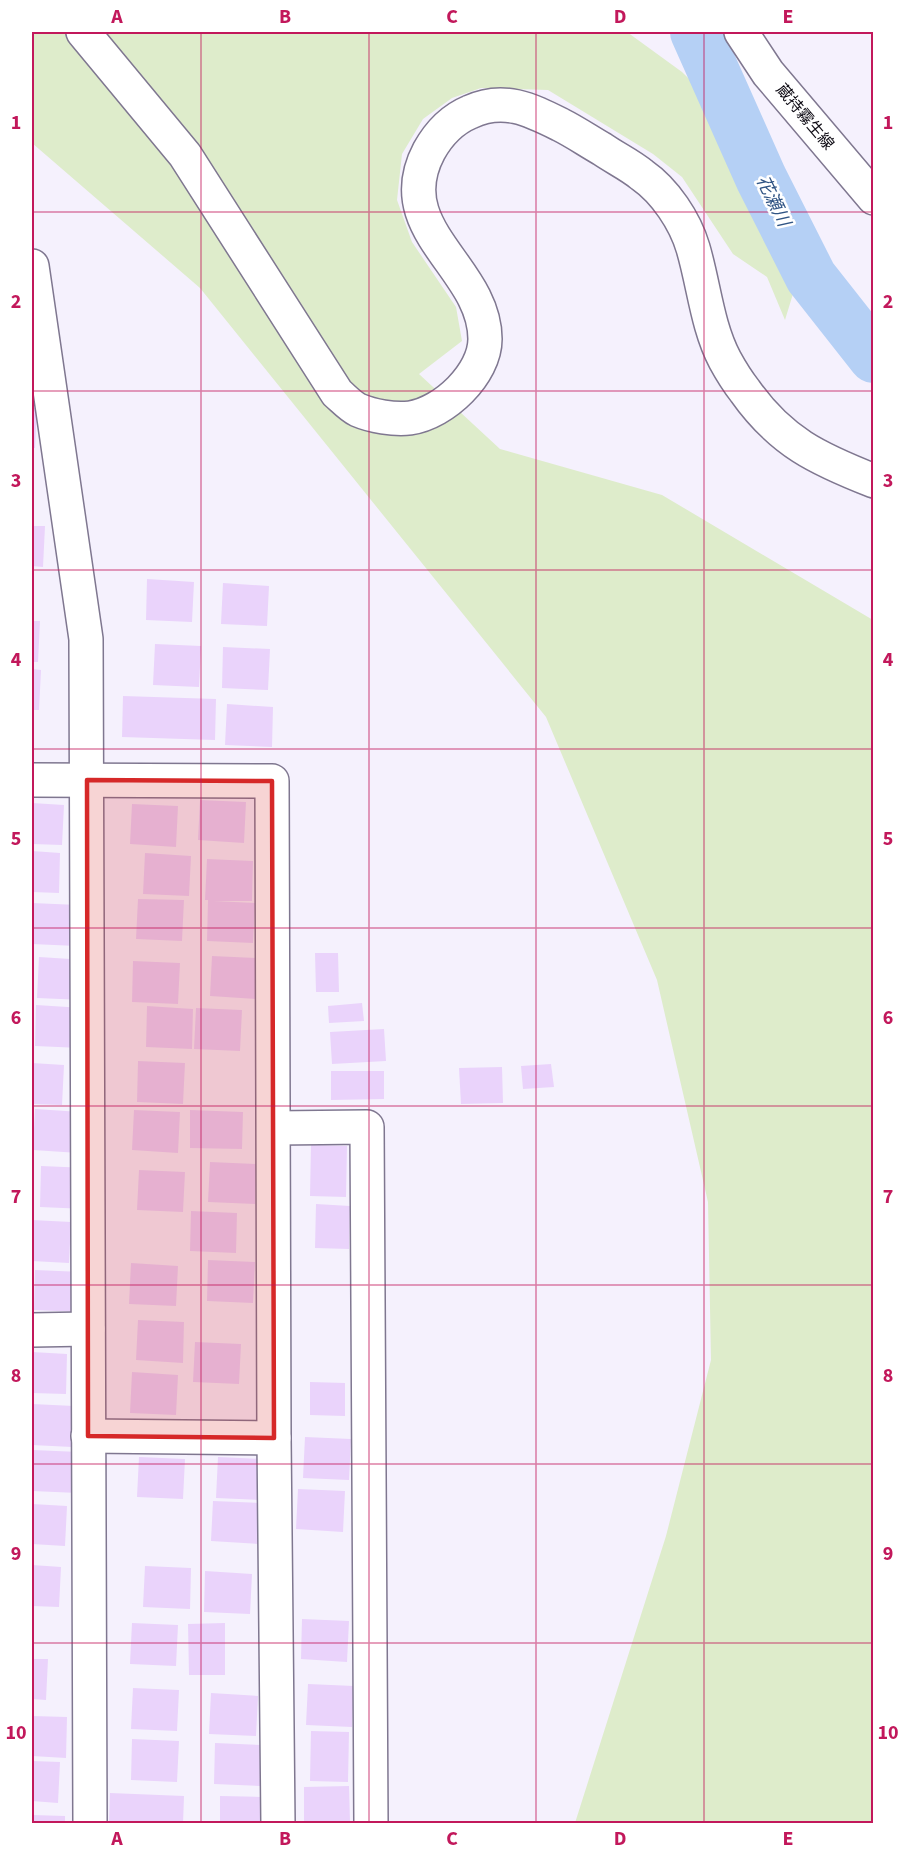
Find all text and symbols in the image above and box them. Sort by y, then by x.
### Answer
text: A [110,3,123,31]
text: B [279,3,291,31]
text: C [446,3,458,31]
text: D [614,3,626,31]
text: E [783,3,793,31]
street label: 蔵持霧生線 [771,79,839,155]
text: 1 [11,109,21,137]
text: 1 [883,109,893,137]
water label: 花瀬川 [750,171,797,233]
text: 2 [11,288,21,316]
text: 2 [883,288,893,316]
text: 3 [11,467,21,495]
text: 3 [883,467,893,495]
text: 4 [11,646,22,674]
text: 4 [883,646,894,674]
text: 5 [11,825,21,853]
text: 5 [883,825,893,853]
text: 6 [11,1004,21,1032]
text: 6 [883,1004,893,1032]
text: 7 [11,1183,21,1211]
text: 7 [883,1183,893,1211]
text: 8 [11,1362,21,1390]
text: 8 [883,1362,893,1390]
text: 9 [11,1540,21,1568]
text: 9 [883,1540,893,1568]
text: 10 [5,1719,27,1747]
text: 10 [877,1719,899,1747]
text: A [110,1825,123,1853]
text: B [279,1825,291,1853]
text: C [446,1825,458,1853]
text: D [614,1825,626,1853]
text: E [783,1825,793,1853]

